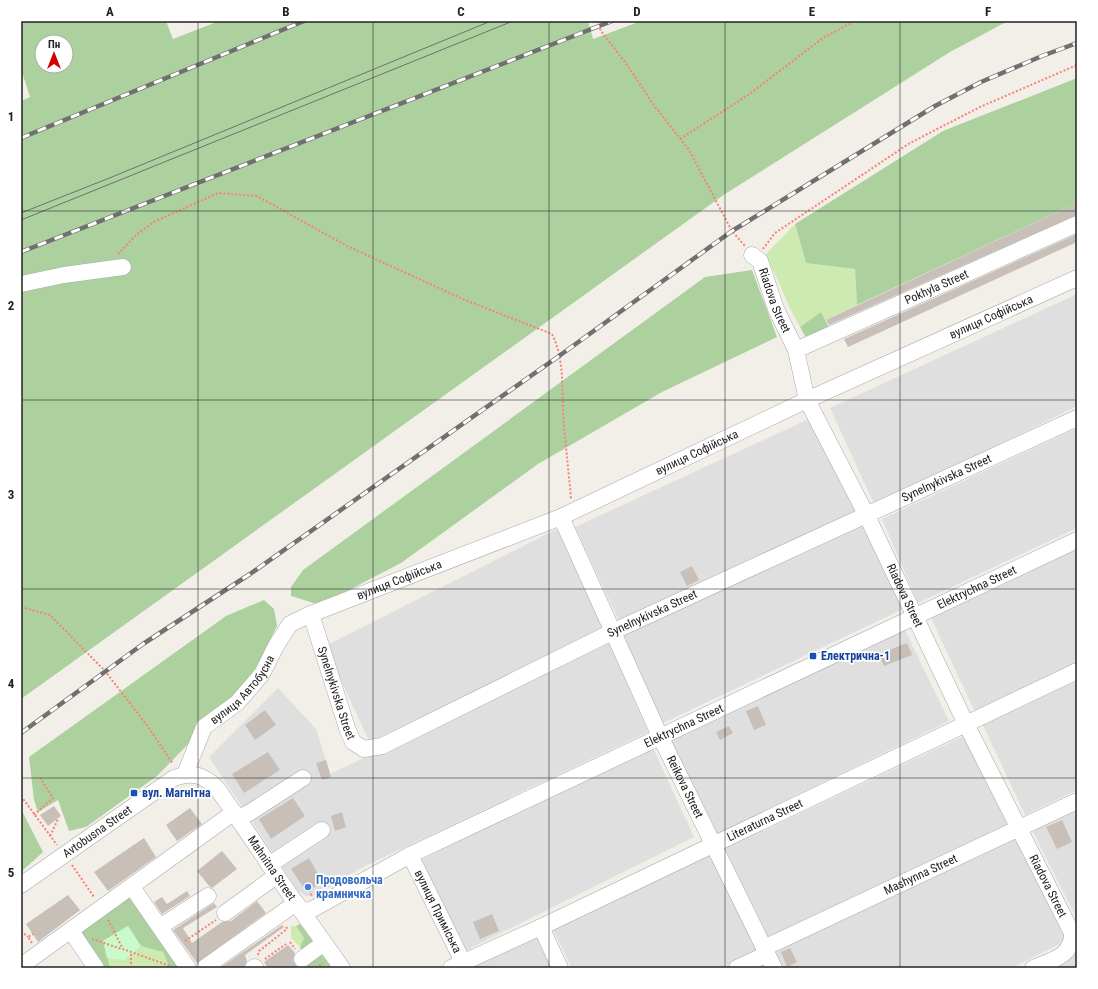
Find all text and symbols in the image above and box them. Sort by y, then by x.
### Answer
text: A [106,4,114,19]
text: B [282,4,290,19]
text: C [457,4,465,19]
text: D [633,4,641,19]
text: E [809,4,816,19]
text: F [985,4,991,19]
north arrow [34,34,74,74]
text: Пн [48,38,60,51]
text: 1 [8,109,14,124]
street label: Riadova Street [756,266,794,336]
street label: Pokhyla Street [903,266,971,307]
street label: вулиця Софійська [947,292,1035,342]
text: 2 [8,298,15,313]
street label: вулиця Софійська [653,427,741,478]
street label: Synelnykivska Street [899,451,994,505]
text: 3 [8,487,14,502]
street label: вулиця Софійська [355,557,444,603]
street label: Riadova Street [884,562,926,630]
street label: Elektrychna Street [935,563,1019,612]
street label: Synelnykivska Street [605,587,700,640]
street label: Synelnykivska Street [315,645,358,742]
place label: Електрична-1 [821,649,890,663]
marker: Електрична-1 [808,651,818,661]
street label: вулиця Автобусна [207,653,277,727]
text: 4 [8,676,15,691]
street label: Elektrychna Street [642,701,726,750]
street label: Reikova Street [664,753,706,821]
place label: вул. Магнітна [142,786,211,800]
marker: вул. Магнітна [129,788,139,798]
street label: Literaturna Street [725,796,805,844]
street label: Avtobusna Street [60,803,135,861]
street label: Mahnitna Street [245,833,299,903]
street label: Mashynna Street [882,851,960,898]
street label: Riadova Street [1026,852,1070,920]
text: 5 [8,865,15,880]
street label: вулиця Приміська [412,868,465,955]
place label: Продовольча крамничка [316,873,383,901]
marker: Продовольча крамничка [303,882,313,892]

